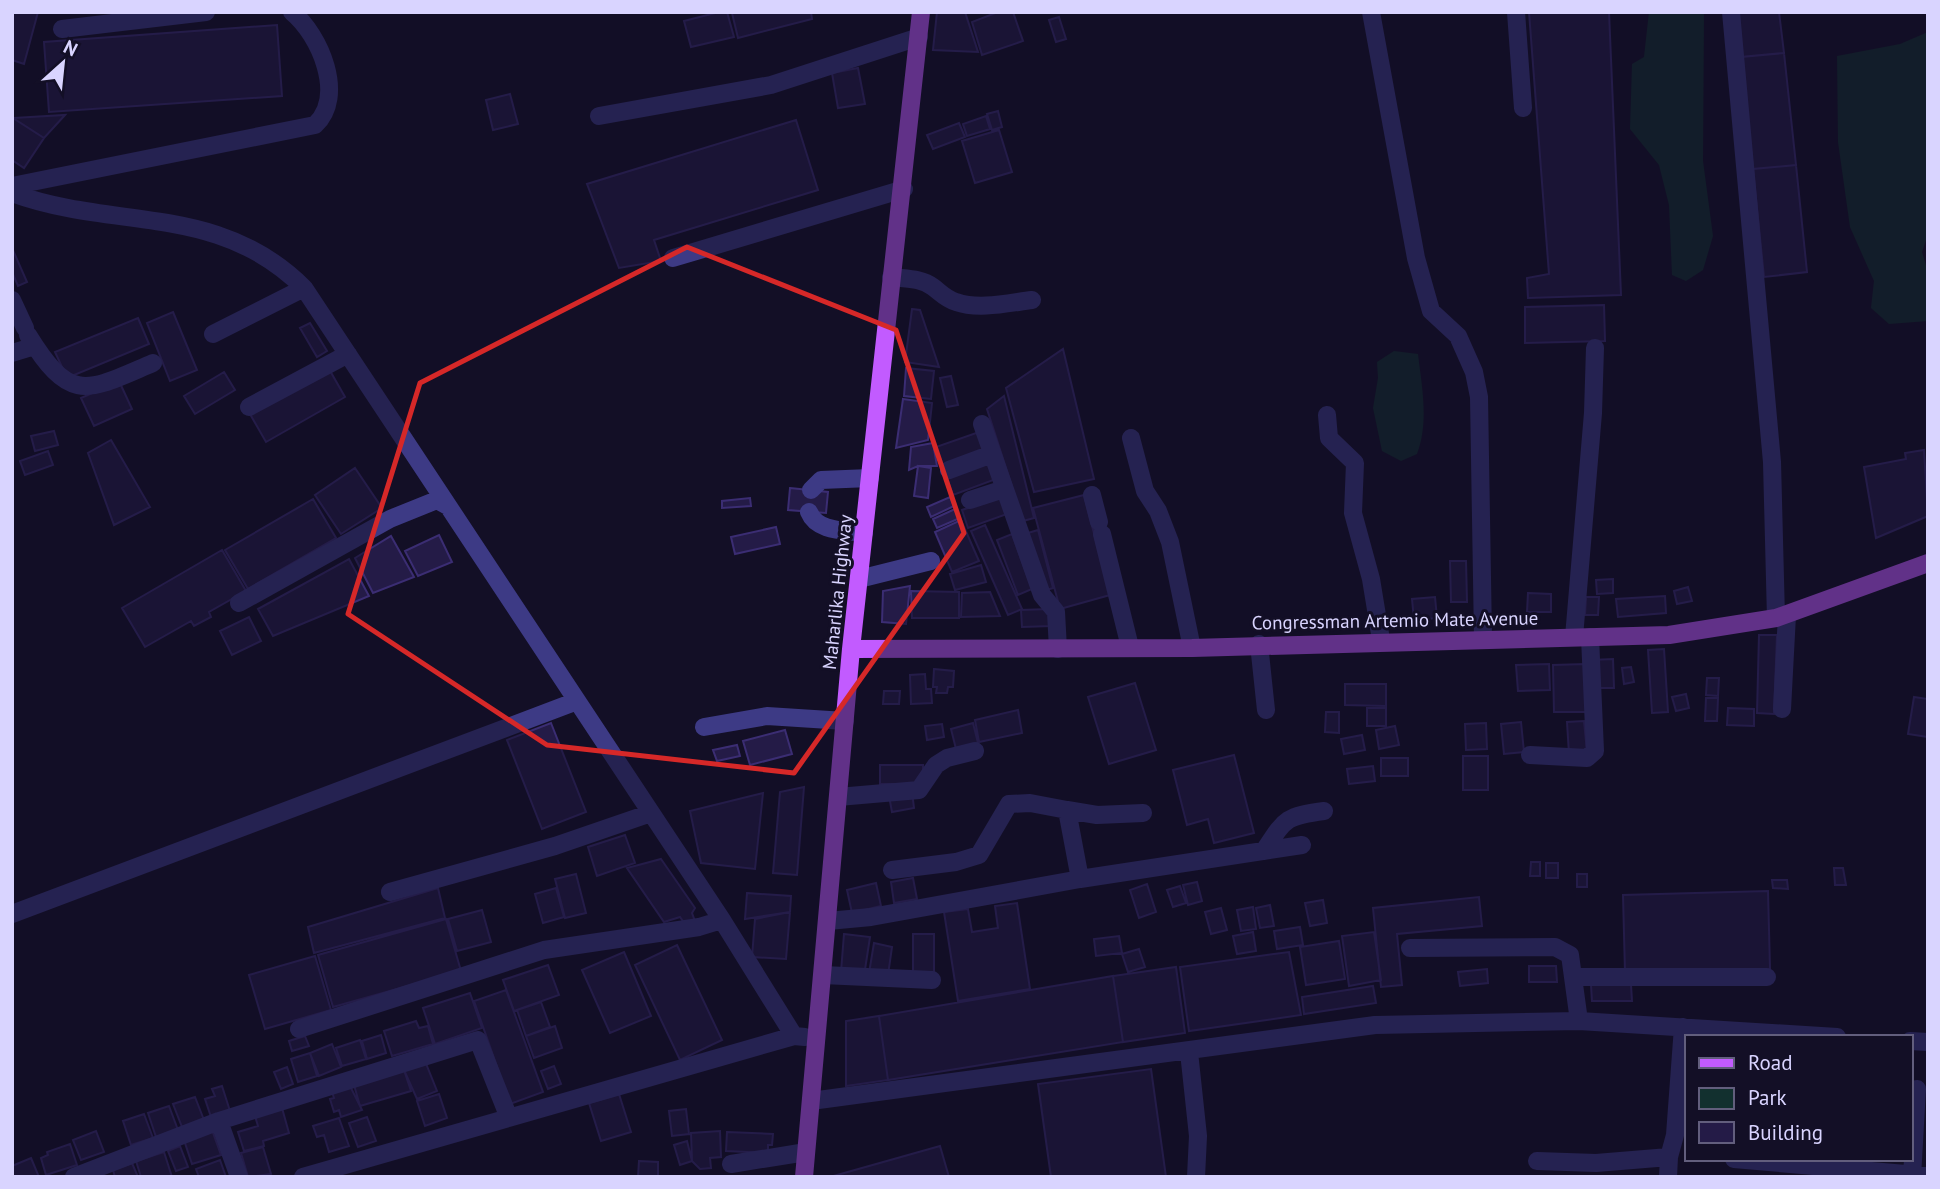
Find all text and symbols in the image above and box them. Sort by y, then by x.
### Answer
north arrow [28,28,98,98]
text: N [60,34,82,61]
street label: Maharlika Highway [817,513,857,671]
street label: Congressman Artemio Mate Avenue [1251,605,1539,635]
legend [1685,1035,1912,1161]
text: Road [1748,1049,1792,1076]
text: Park [1748,1084,1787,1111]
text: Building [1748,1119,1823,1146]

